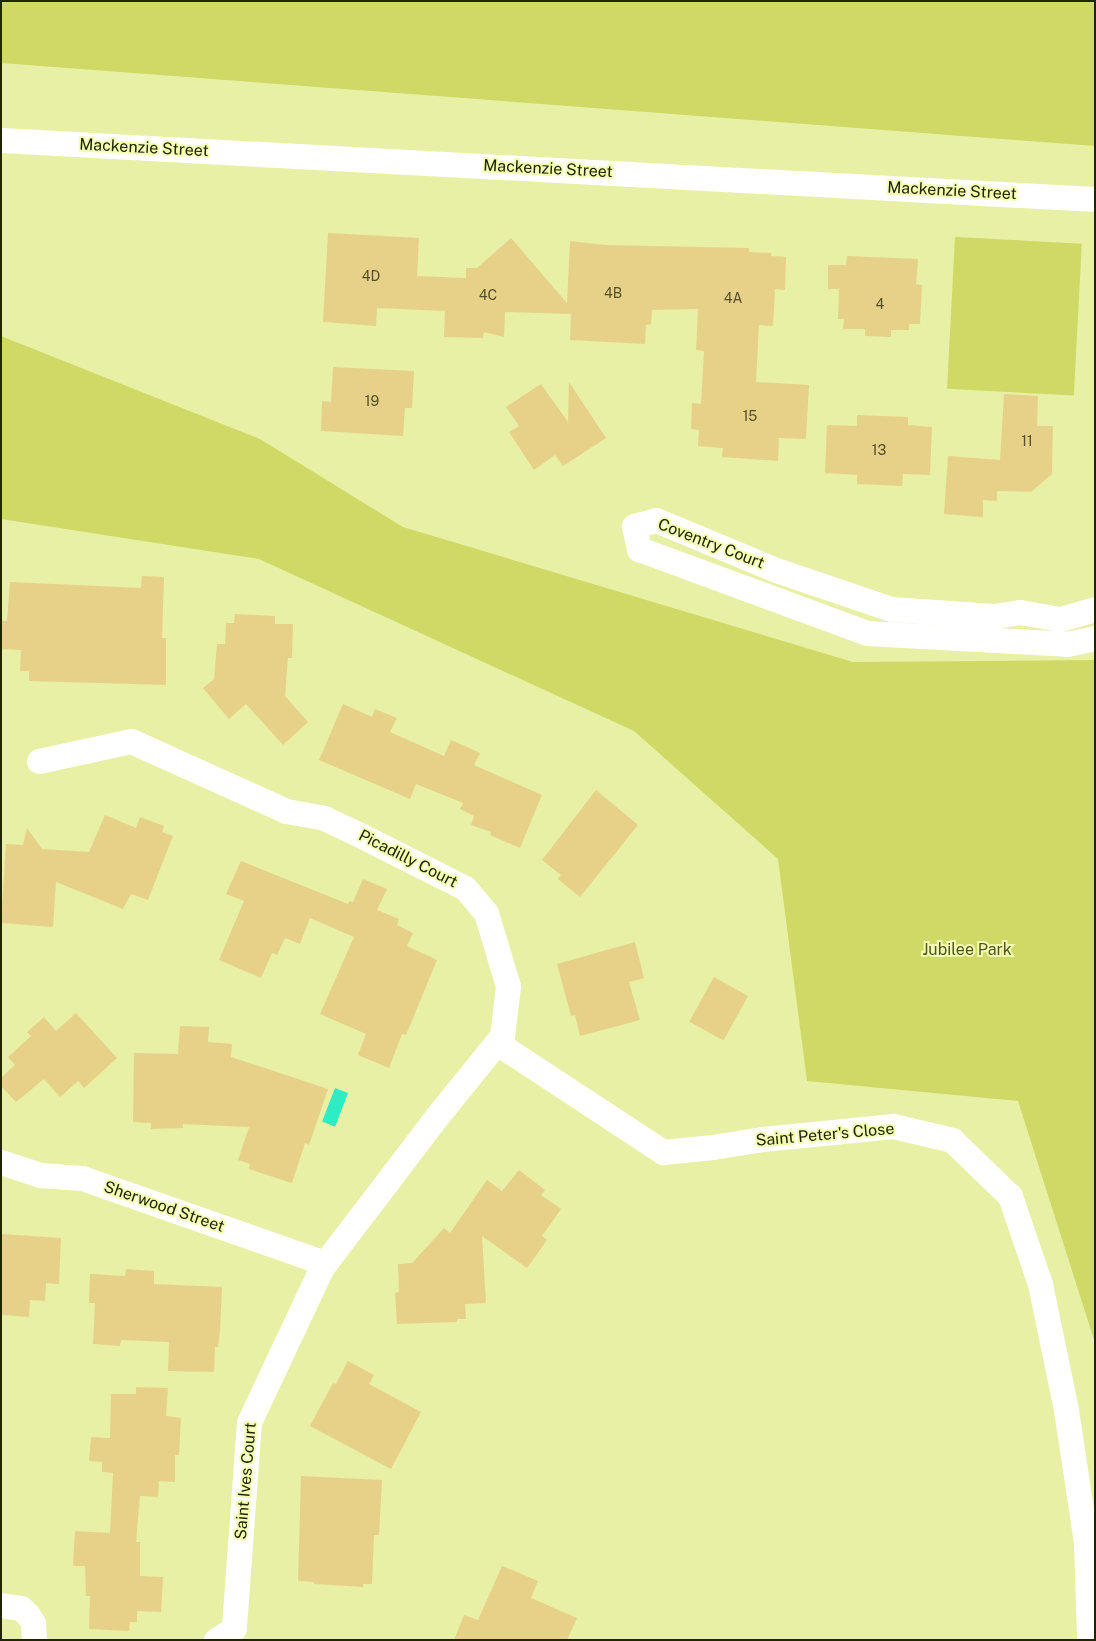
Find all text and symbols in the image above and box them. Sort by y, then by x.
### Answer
street label: Mackenzie Street [79,135,209,161]
street label: Mackenzie Street [483,156,613,182]
street label: Mackenzie Street [887,178,1017,204]
house number: 4D [362,268,380,284]
house number: 4B [604,285,622,301]
house number: 4C [479,287,497,303]
house number: 4A [724,290,742,306]
house number: 4 [876,296,884,312]
house number: 19 [365,393,379,409]
house number: 15 [743,408,757,424]
house number: 11 [1021,433,1033,449]
house number: 13 [872,442,886,458]
street label: Coventry Court [655,515,767,573]
street label: Picadilly Court [355,826,461,892]
park label: Jubilee Park [922,940,1012,960]
street label: Saint Peter's Close [755,1119,895,1151]
street label: Sherwood Street [101,1177,227,1237]
street label: Saint Ives Court [231,1422,261,1540]

